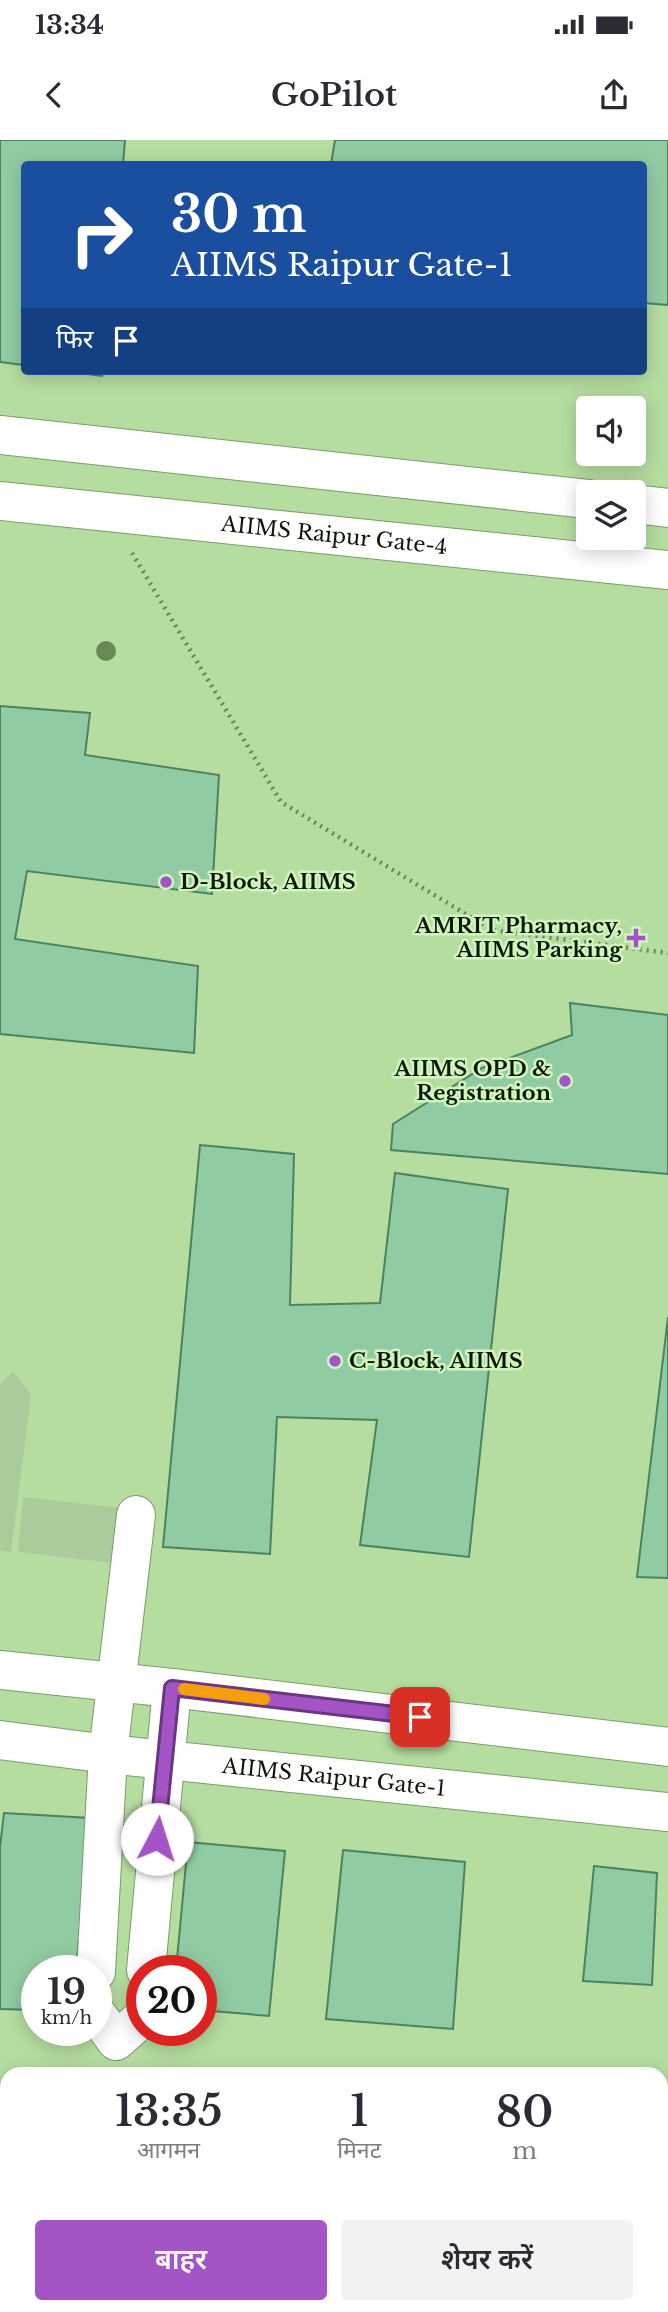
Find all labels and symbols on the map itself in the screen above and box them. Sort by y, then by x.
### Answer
street label: AIIMS Raipur Gate-4 [219,511,449,560]
place label: D-Block, AIIMS [180,869,356,895]
marker: D-Block, AIIMS [158,874,174,890]
place label: AMRIT Pharmacy, AIIMS Parking [414,913,623,963]
marker: AMRIT Pharmacy, AIIMS Parking [628,930,644,946]
place label: AIIMS OPD & Registration [393,1056,551,1106]
marker: AIIMS OPD & Registration [557,1073,573,1089]
place label: C-Block, AIIMS [349,1348,523,1374]
marker: C-Block, AIIMS [327,1353,343,1369]
pin [390,1687,450,1747]
street label: AIIMS Raipur Gate-1 [220,1753,447,1802]
position arrow [120,1802,194,1876]
speed limit sign: 20 [126,1955,217,2046]

